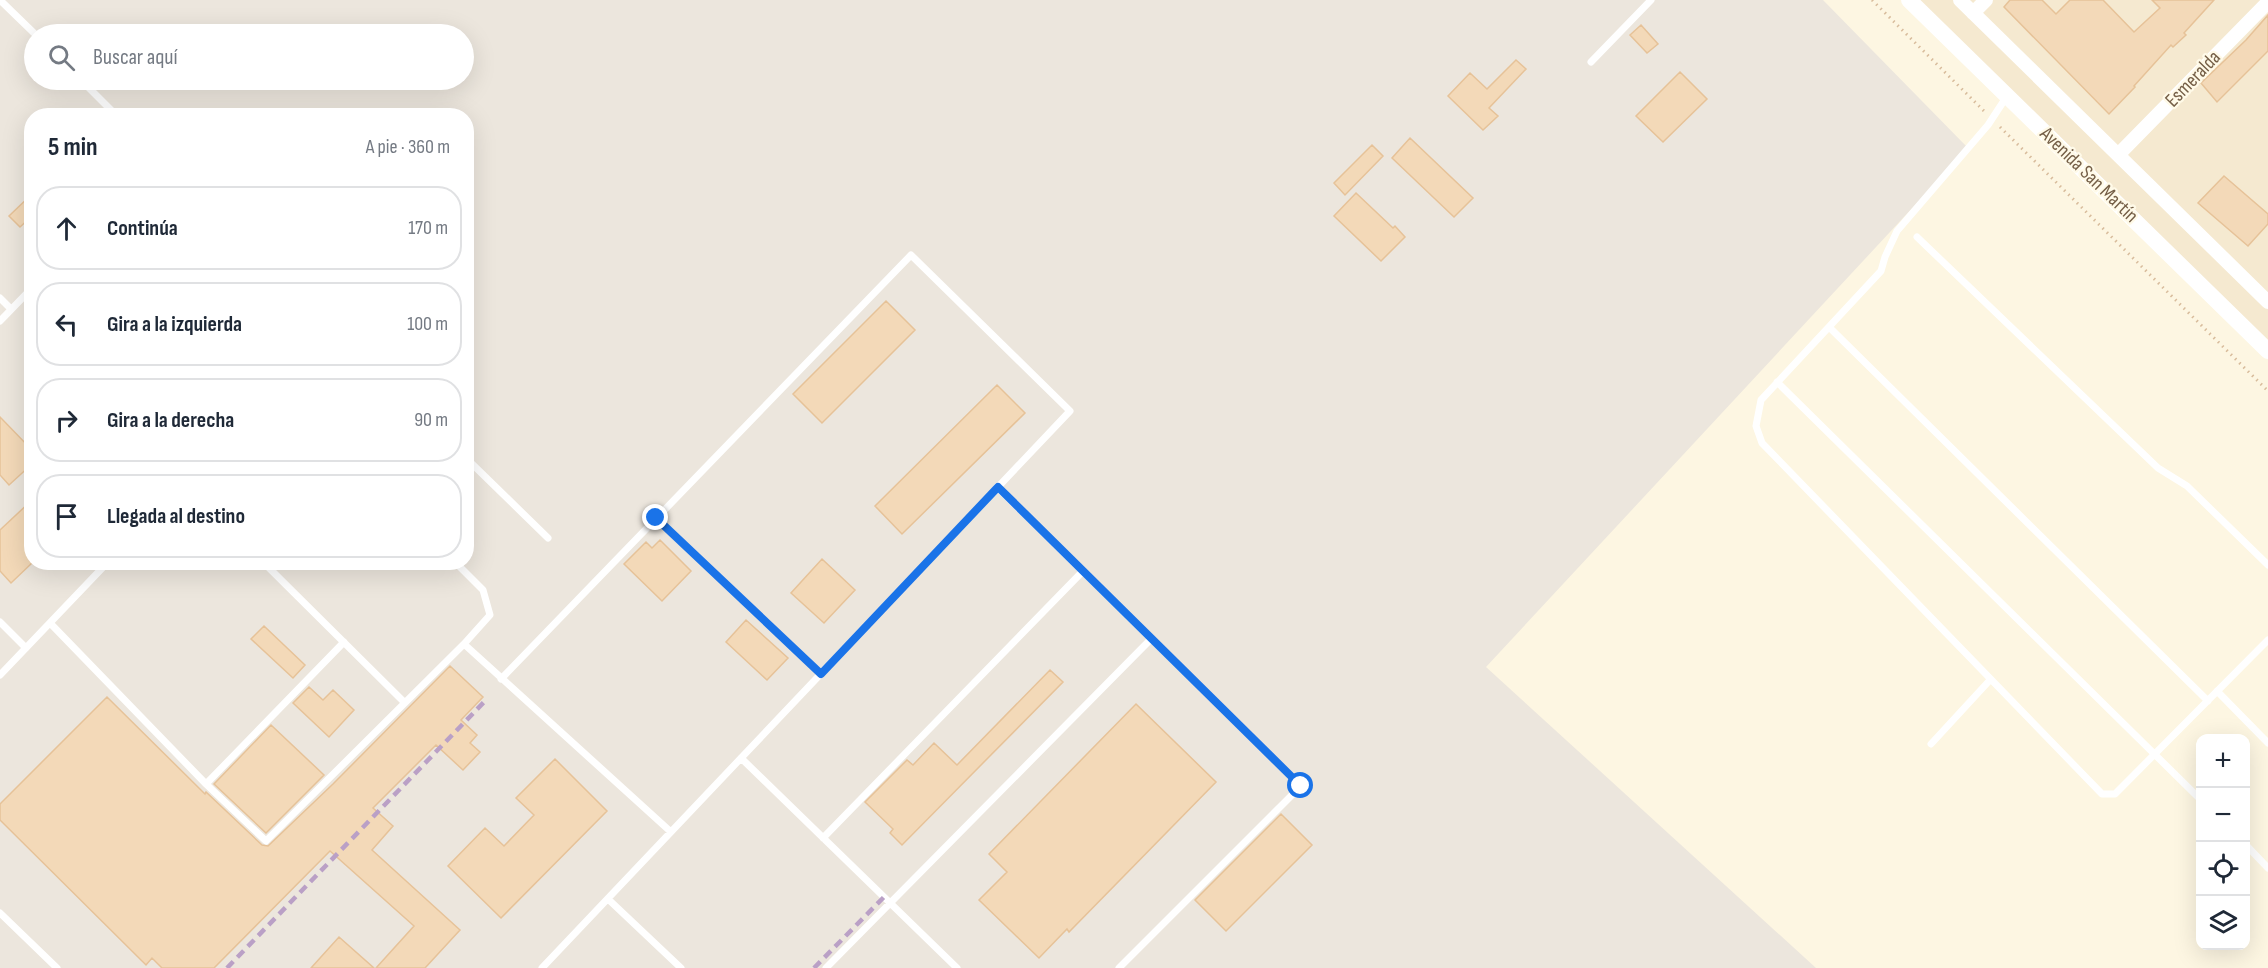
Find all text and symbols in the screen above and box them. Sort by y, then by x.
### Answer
search box [24,24,474,90]
icon: search [45,41,78,74]
text: Buscar aquí [93,44,178,71]
street label: Esmeralda [2160,46,2226,112]
street label: Avenida San Martín [2034,121,2143,228]
text: 5 min [48,132,98,163]
text: A pie · 360 m [366,135,450,159]
icon: ahead [50,212,83,245]
text: Continúa [107,215,178,242]
text: 170 m [408,216,448,240]
icon: left [50,308,83,341]
text: Gira a la izquierda [107,311,242,338]
text: 100 m [407,312,448,336]
icon: right [50,404,83,437]
text: Gira a la derecha [107,407,234,434]
text: 90 m [414,408,448,432]
icon: arrive [50,500,83,533]
text: Llegada al destino [107,503,245,530]
route end [642,504,668,530]
map controls [2196,734,2250,950]
button: + [2196,734,2250,788]
route start [1287,772,1313,798]
button: − [2196,788,2250,842]
button: locate [2196,842,2250,896]
button: layers [2196,896,2250,950]

